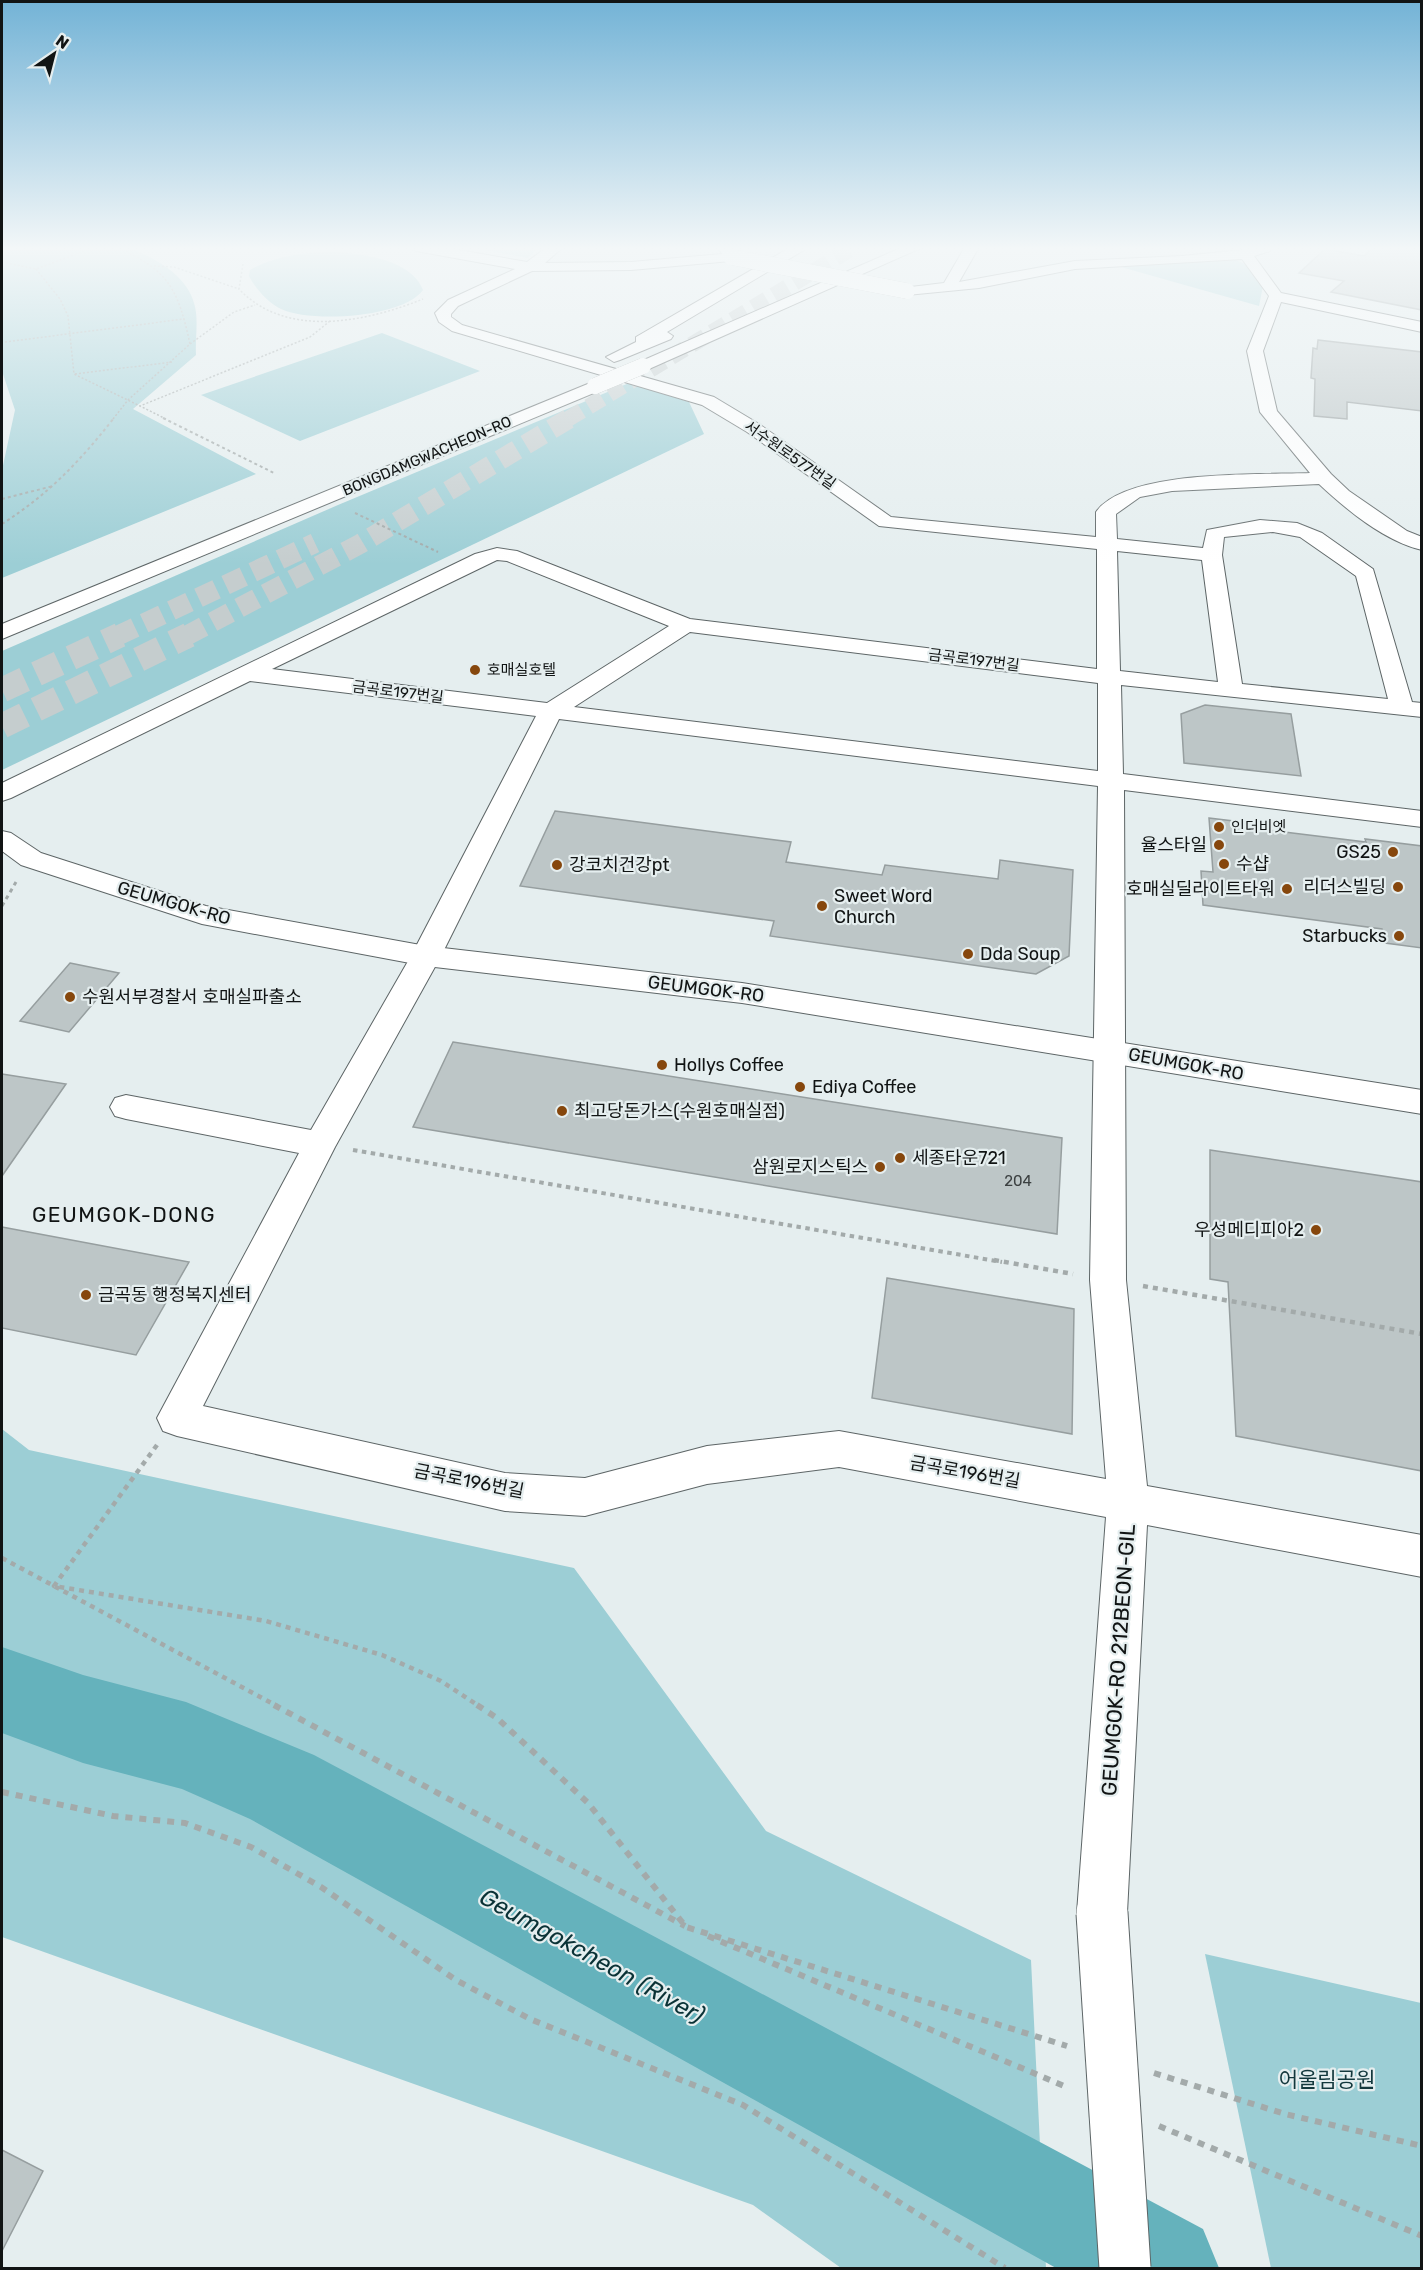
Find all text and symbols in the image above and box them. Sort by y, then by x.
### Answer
north arrow [24,24,84,84]
text: N [52,31,72,53]
street label: BONGDAMGWACHEON-RO [340,412,514,500]
street label: 서수원로577번길 [741,417,839,493]
street label: 금곡로197번길 [927,645,1021,675]
place label: 호매실호텔 [487,661,556,679]
marker: 호매실호텔 [468,663,482,677]
street label: 금곡로197번길 [351,677,445,707]
place label: 인더비엣 [1231,818,1286,836]
marker: 인더비엣 [1212,820,1226,834]
place label: 율스타일 [1141,834,1207,856]
marker: 율스타일 [1212,838,1226,852]
place label: GS25 [1336,841,1381,863]
marker: GS25 [1386,845,1400,859]
place label: 수샵 [1236,853,1269,875]
place label: 강코치건강pt [569,854,669,876]
marker: 수샵 [1217,857,1231,871]
marker: 강코치건강pt [550,858,564,872]
street label: GEUMGOK-RO [115,876,233,930]
place label: 리더스빌딩 [1303,876,1386,898]
place label: 호매실딜라이트타워 [1126,878,1275,900]
marker: 리더스빌딩 [1391,880,1405,894]
marker: 호매실딜라이트타워 [1280,882,1294,896]
place label: Sweet Word Church [834,885,932,928]
marker: Sweet Word Church [815,899,829,913]
place label: Starbucks [1302,925,1387,947]
marker: Starbucks [1392,929,1406,943]
place label: Dda Soup [980,943,1061,965]
marker: Dda Soup [961,947,975,961]
street label: GEUMGOK-RO [647,971,765,1007]
place label: 수원서부경찰서 호매실파출소 [82,986,302,1008]
marker: 수원서부경찰서 호매실파출소 [63,990,77,1004]
street label: GEUMGOK-RO [1127,1043,1245,1085]
place label: Hollys Coffee [674,1054,784,1076]
marker: Hollys Coffee [655,1058,669,1072]
place label: Ediya Coffee [812,1076,916,1098]
marker: Ediya Coffee [793,1080,807,1094]
place label: 최고당돈가스(수원호매실점) [574,1100,785,1122]
marker: 최고당돈가스(수원호매실점) [555,1104,569,1118]
place label: 세종타운721 [912,1147,1006,1169]
marker: 세종타운721 [893,1151,907,1165]
place label: 삼원로지스틱스 [752,1156,868,1178]
marker: 삼원로지스틱스 [873,1160,887,1174]
house number: 204 [1004,1172,1032,1190]
district label: GEUMGOK-DONG [32,1202,216,1227]
place label: 우성메디피아2 [1194,1219,1304,1241]
marker: 우성메디피아2 [1309,1223,1323,1237]
place label: 금곡동 행정복지센터 [98,1284,251,1306]
marker: 금곡동 행정복지센터 [79,1288,93,1302]
street label: 금곡로196번길 [908,1451,1022,1493]
street label: 금곡로196번길 [412,1460,526,1502]
street label: GEUMGOK-RO 212BEON-GIL [1096,1523,1140,1797]
water label: Geumgokcheon (River) [475,1882,709,2030]
park label: 어울림공원 [1279,2067,1375,2092]

